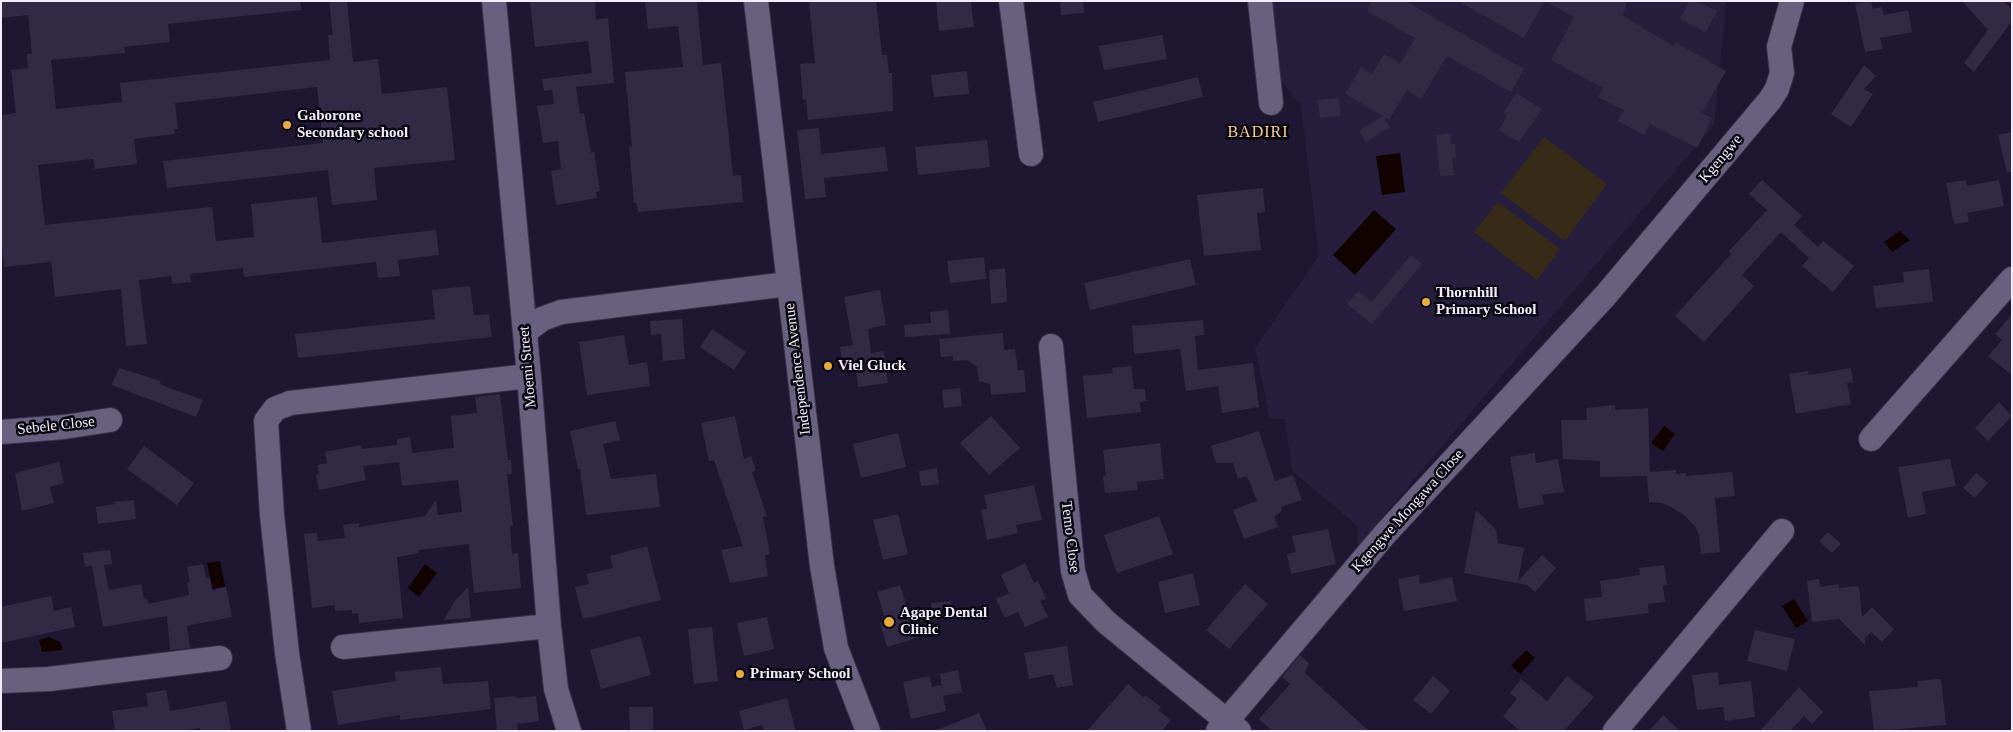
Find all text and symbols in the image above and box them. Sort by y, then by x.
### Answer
place label: Gaborone Secondary school [297,107,408,142]
marker: Gaborone Secondary school [281,119,293,131]
district label: BADIRI [1227,123,1289,143]
street label: Kgengwe [1696,131,1746,187]
place label: Thornhill Primary School [1436,284,1536,319]
marker: Thornhill Primary School [1420,296,1432,308]
street label: Independence Avenue [781,302,815,436]
street label: Moemi Street [515,325,541,409]
place label: Viel Gluck [838,357,906,375]
marker: Viel Gluck [822,360,834,372]
street label: Sebele Close [16,413,96,439]
street label: Kgengwe Mongawa Close [1348,446,1468,576]
street label: Temo Close [1057,500,1083,574]
place label: Agape Dental Clinic [900,604,987,639]
marker: Agape Dental Clinic [882,615,896,629]
place label: Primary School [750,665,850,683]
marker: Primary School [734,668,746,680]

